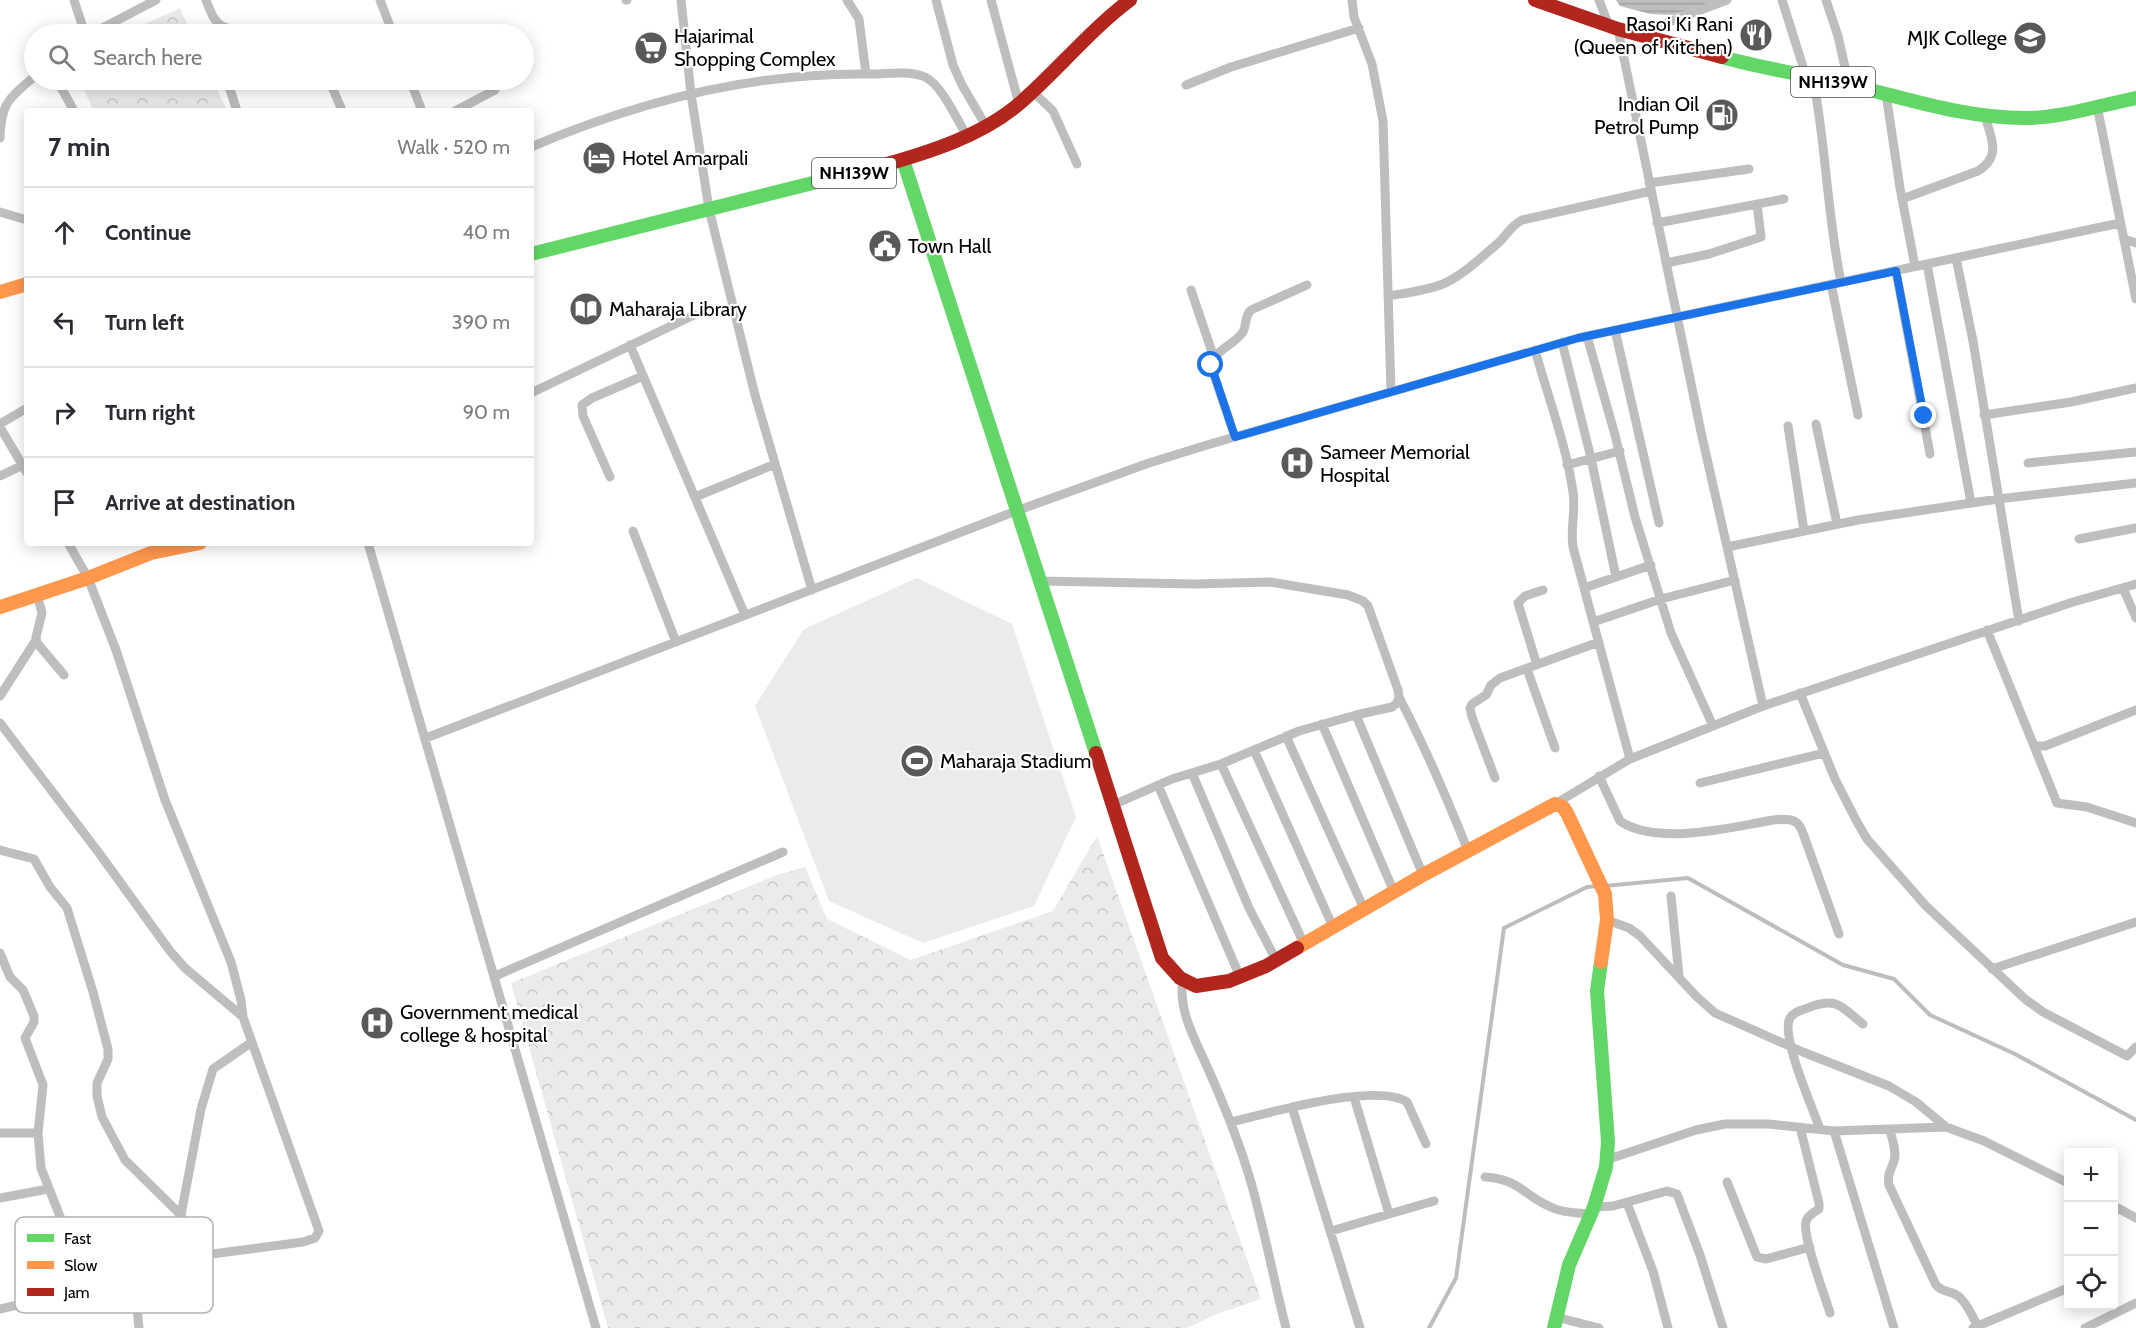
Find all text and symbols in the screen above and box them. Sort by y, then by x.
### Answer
place label: Rasoi Ki Rani (Queen of Kitchen) [1574,12,1733,59]
restaurant icon: Rasoi Ki Rani (Queen of Kitchen) [1738,17,1774,53]
school or university icon: MJK College [2012,20,2048,56]
search box [24,24,534,90]
place label: Hajarimal Shopping Complex [674,24,836,71]
place label: MJK College [1907,26,2007,50]
supermarket icon: Hajarimal Shopping Complex [633,30,669,66]
icon: search [45,41,78,74]
text: Search here [93,44,202,71]
road number: NH139W [1791,67,1875,97]
place label: Indian Oil Petrol Pump [1594,92,1699,139]
fuel station icon: Indian Oil Petrol Pump [1704,97,1740,133]
text: 7 min [48,131,110,163]
text: Walk · 520 m [398,135,510,159]
hotel icon: Hotel Amarpali [581,140,617,176]
place label: Hotel Amarpali [622,146,748,170]
road number: NH139W [812,158,896,188]
icon: ahead [48,216,81,249]
text: Continue [105,219,191,246]
text: 40 m [462,220,510,244]
public building icon: Town Hall [867,228,903,264]
place label: Town Hall [908,234,991,258]
library icon: Maharaja Library [568,291,604,327]
place label: Maharaja Library [609,297,747,321]
icon: left [48,306,81,339]
text: Turn left [105,309,184,336]
text: 390 m [452,310,510,334]
route start [1197,351,1223,377]
icon: right [48,396,81,429]
text: Turn right [105,399,195,426]
text: 90 m [463,400,510,424]
route end [1910,402,1936,428]
place label: Sameer Memorial Hospital [1320,440,1470,487]
hospital icon: Sameer Memorial Hospital [1279,445,1315,481]
icon: arrive [48,486,81,519]
text: Arrive at destination [105,489,295,516]
sports icon: Maharaja Stadium [899,743,935,779]
place label: Maharaja Stadium [940,749,1091,773]
place label: Government medical college & hospital [400,1000,578,1047]
hospital icon: Government medical college & hospital [359,1005,395,1041]
map controls [2064,1148,2118,1310]
button: + [2064,1148,2118,1202]
button: − [2064,1202,2118,1256]
legend [15,1217,213,1313]
text: Fast [64,1229,92,1248]
text: Slow [64,1256,98,1275]
button: locate [2064,1256,2118,1310]
text: Jam [63,1283,90,1302]

